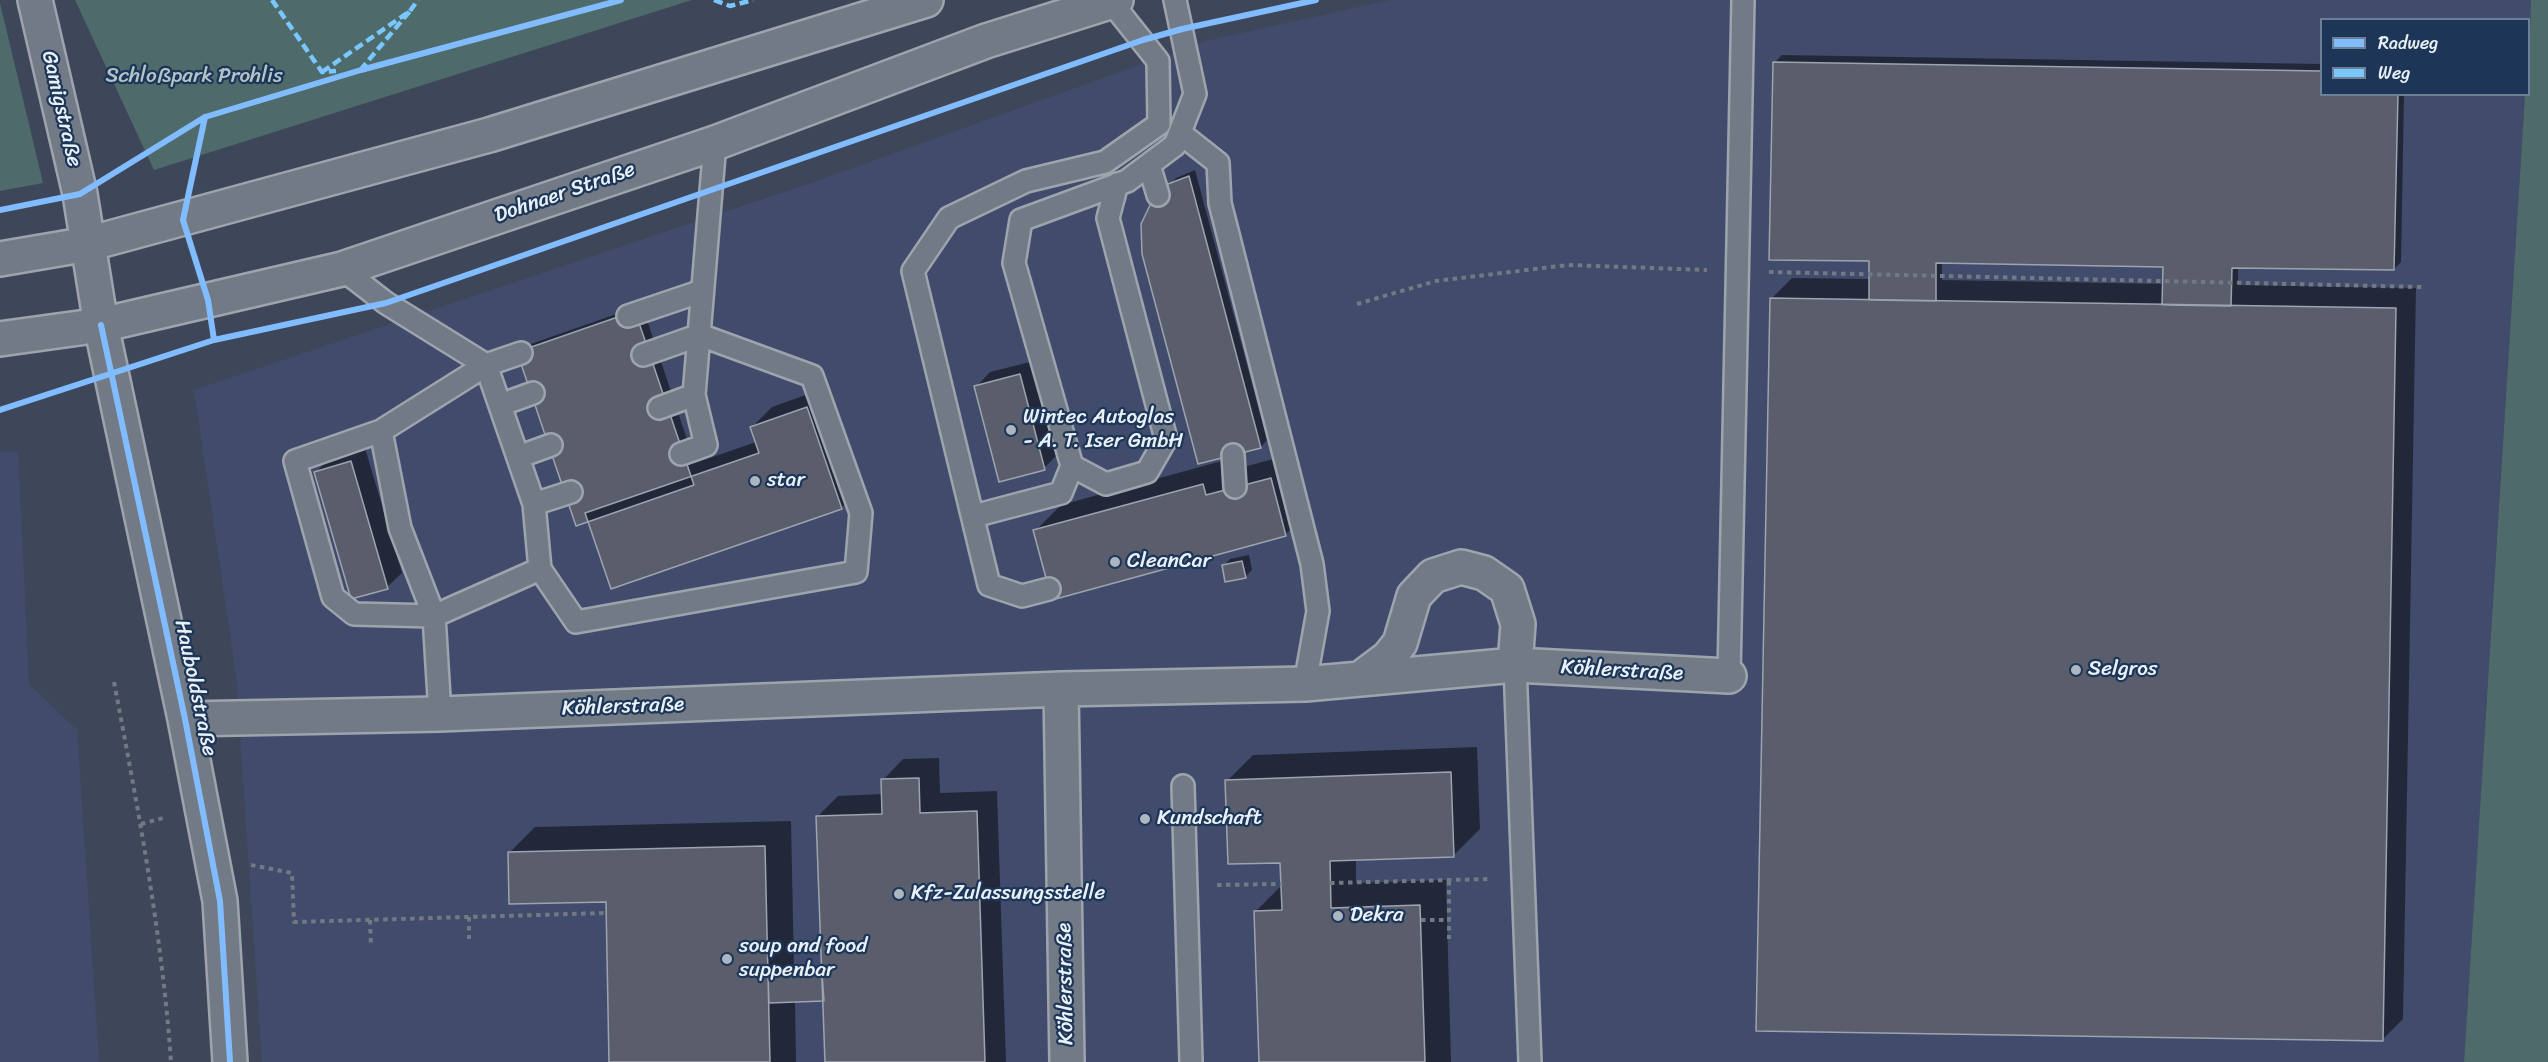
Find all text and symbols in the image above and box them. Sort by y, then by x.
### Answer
legend [2320,18,2530,96]
text: Radweg [2378,27,2438,59]
street label: Gamigstraße [35,48,87,170]
text: Weg [2378,57,2410,89]
park label: Schloßpark Prohlis [105,64,283,90]
street label: Dohnaer Straße [491,157,639,229]
place label: Wintec Autoglas - A. T. Iser GmbH [1023,405,1183,455]
marker: Wintec Autoglas - A. T. Iser GmbH [1004,423,1018,437]
place label: star [767,468,805,494]
marker: star [748,474,762,488]
place label: CleanCar [1127,549,1211,575]
marker: CleanCar [1108,555,1122,569]
street label: Hauboldstraße [168,617,222,759]
street label: Köhlerstraße [1560,655,1684,687]
place label: Selgros [2088,657,2158,683]
marker: Selgros [2069,663,2083,677]
street label: Köhlerstraße [561,692,685,722]
place label: Kundschaft [1157,806,1262,832]
marker: Kundschaft [1138,812,1152,826]
place label: Kfz-Zulassungsstelle [911,881,1105,907]
marker: Kfz-Zulassungsstelle [892,887,906,901]
place label: Dekra [1350,903,1404,929]
marker: Dekra [1331,909,1345,923]
street label: Köhlerstraße [1052,923,1080,1045]
place label: soup and food suppenbar [739,934,867,984]
marker: soup and food suppenbar [720,952,734,966]

